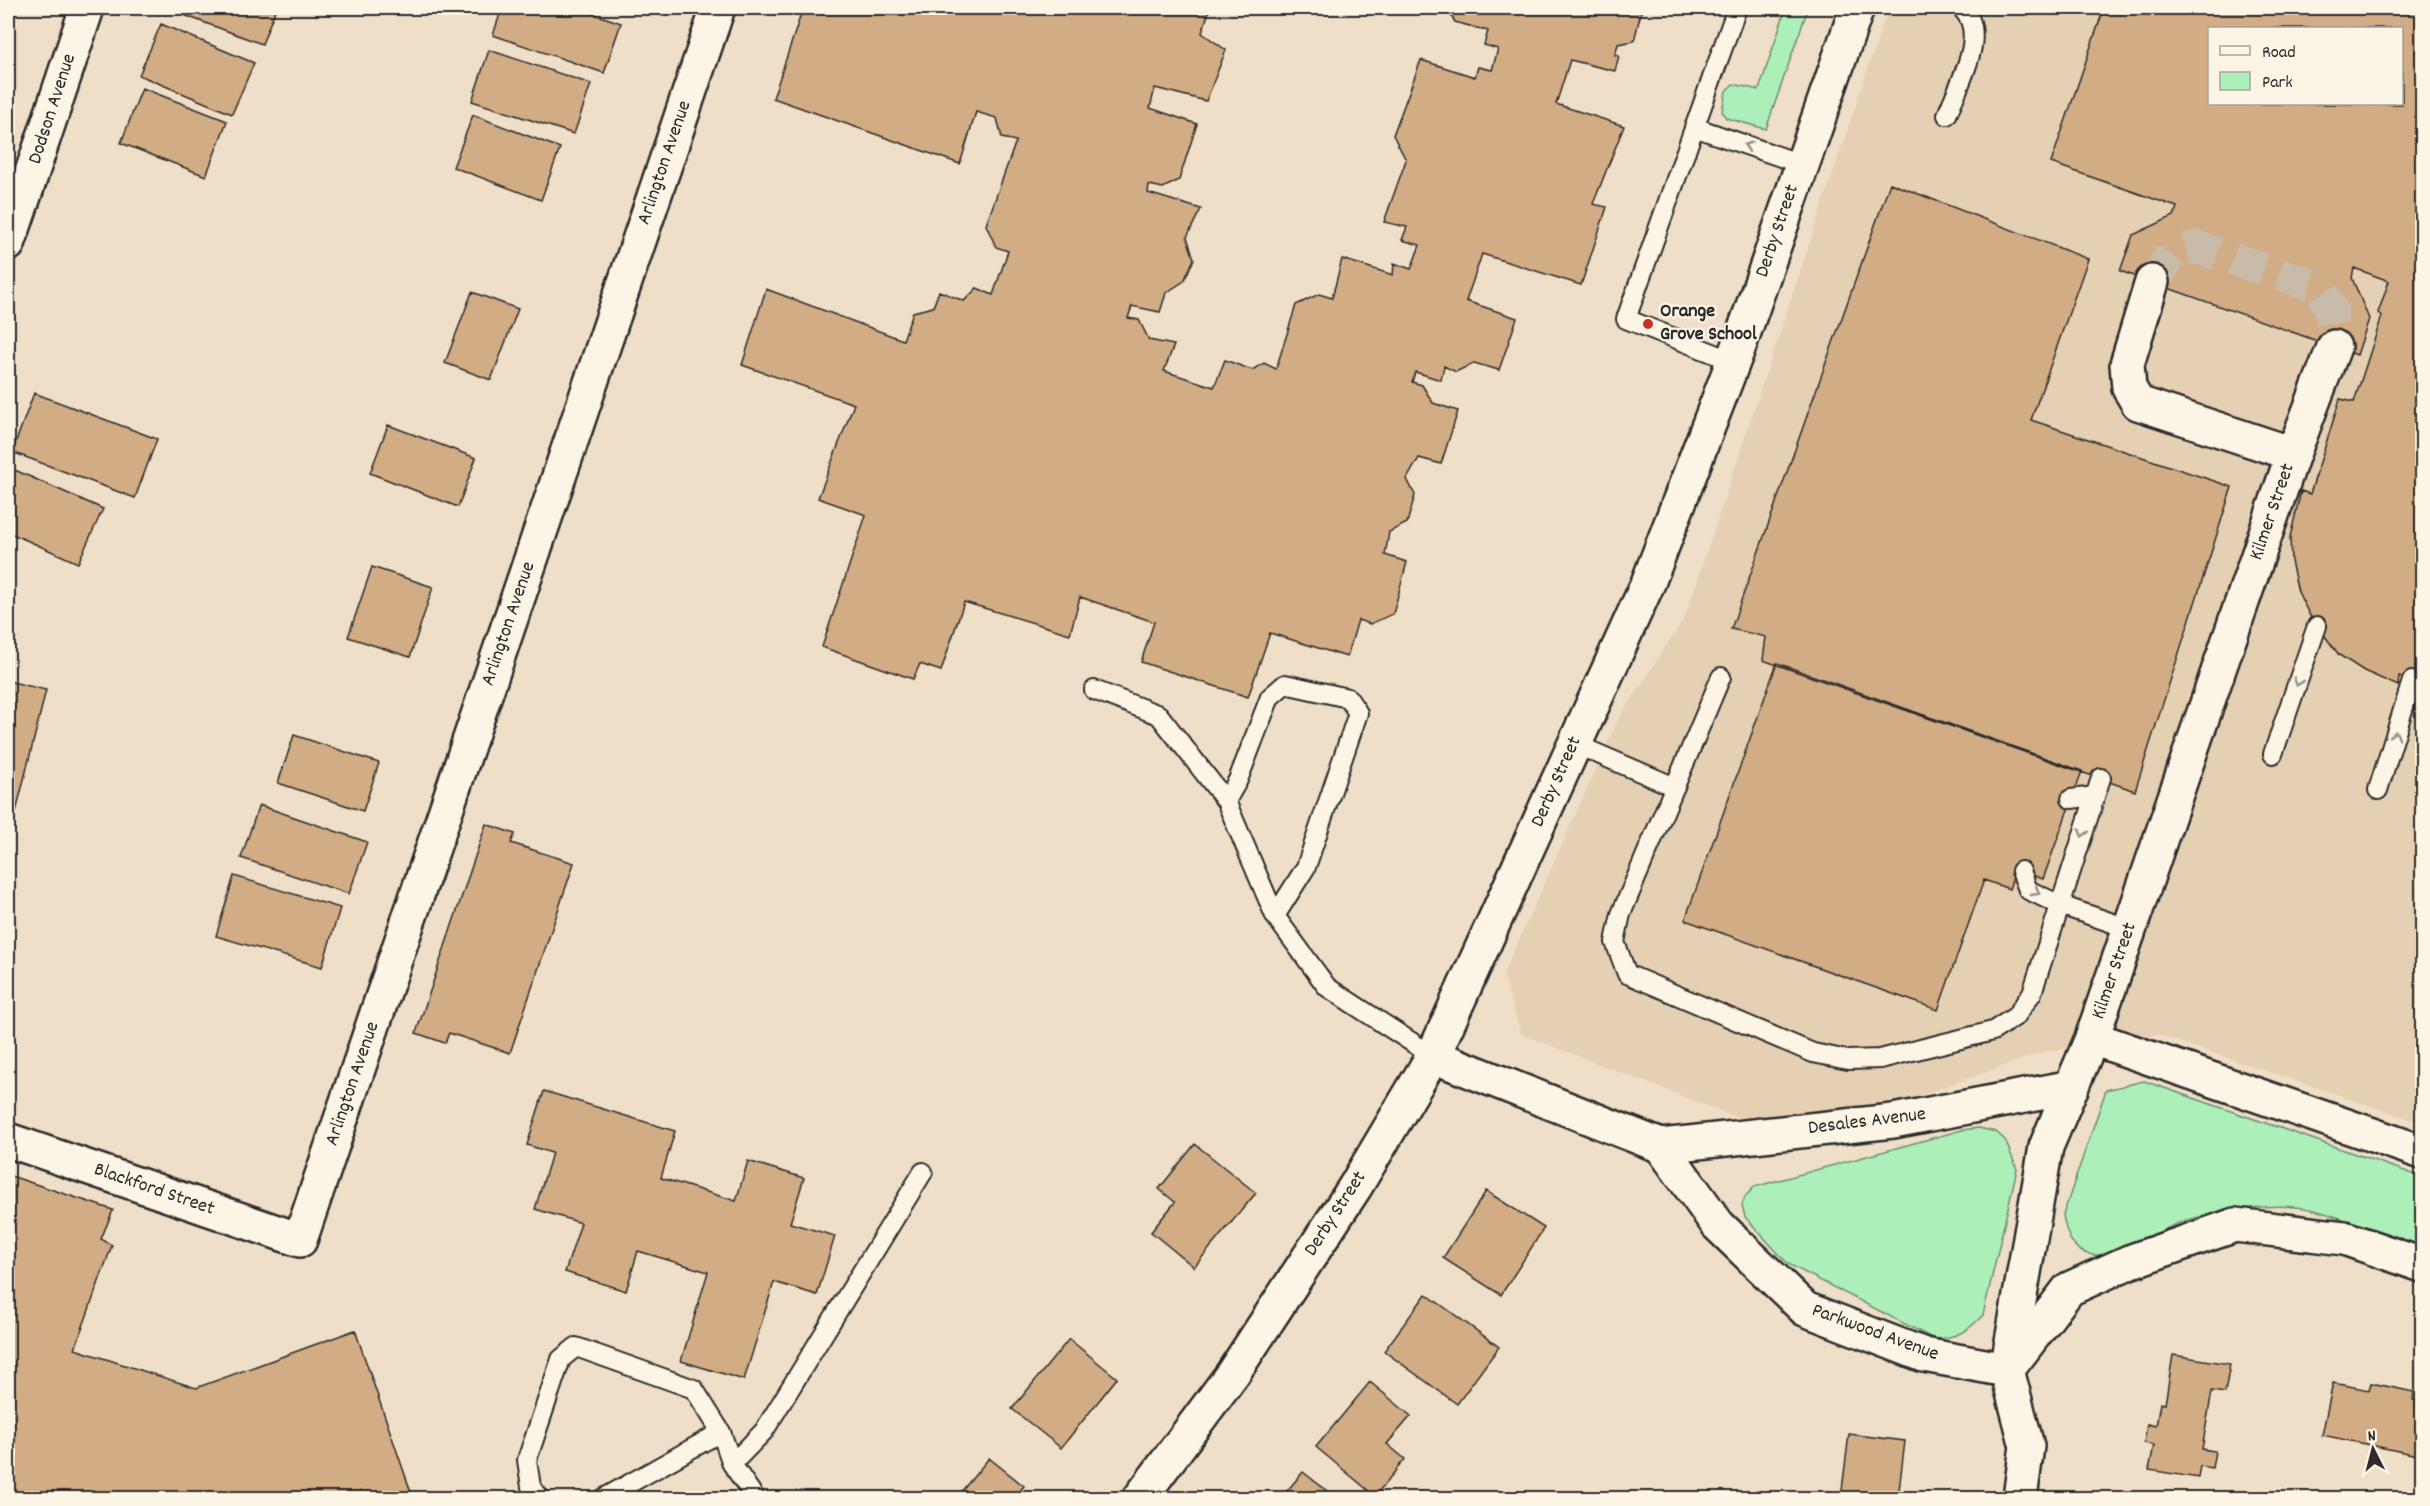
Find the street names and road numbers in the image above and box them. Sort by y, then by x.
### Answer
street label: Dodson Avenue [22,50,84,168]
street label: Arlington Avenue [631,97,699,229]
street label: Derby Street [1749,181,1807,281]
street label: Kilmer Street [2243,460,2303,564]
street label: Arlington Avenue [475,558,543,690]
street label: Derby Street [1525,732,1589,832]
street label: Kilmer Street [2085,919,2145,1023]
street label: Arlington Avenue [319,1018,387,1150]
street label: Desales Avenue [1807,1101,1928,1143]
street label: Blackford Street [90,1156,218,1224]
street label: Derby Street [1298,1166,1374,1262]
street label: Parkwood Avenue [1808,1297,1943,1369]

